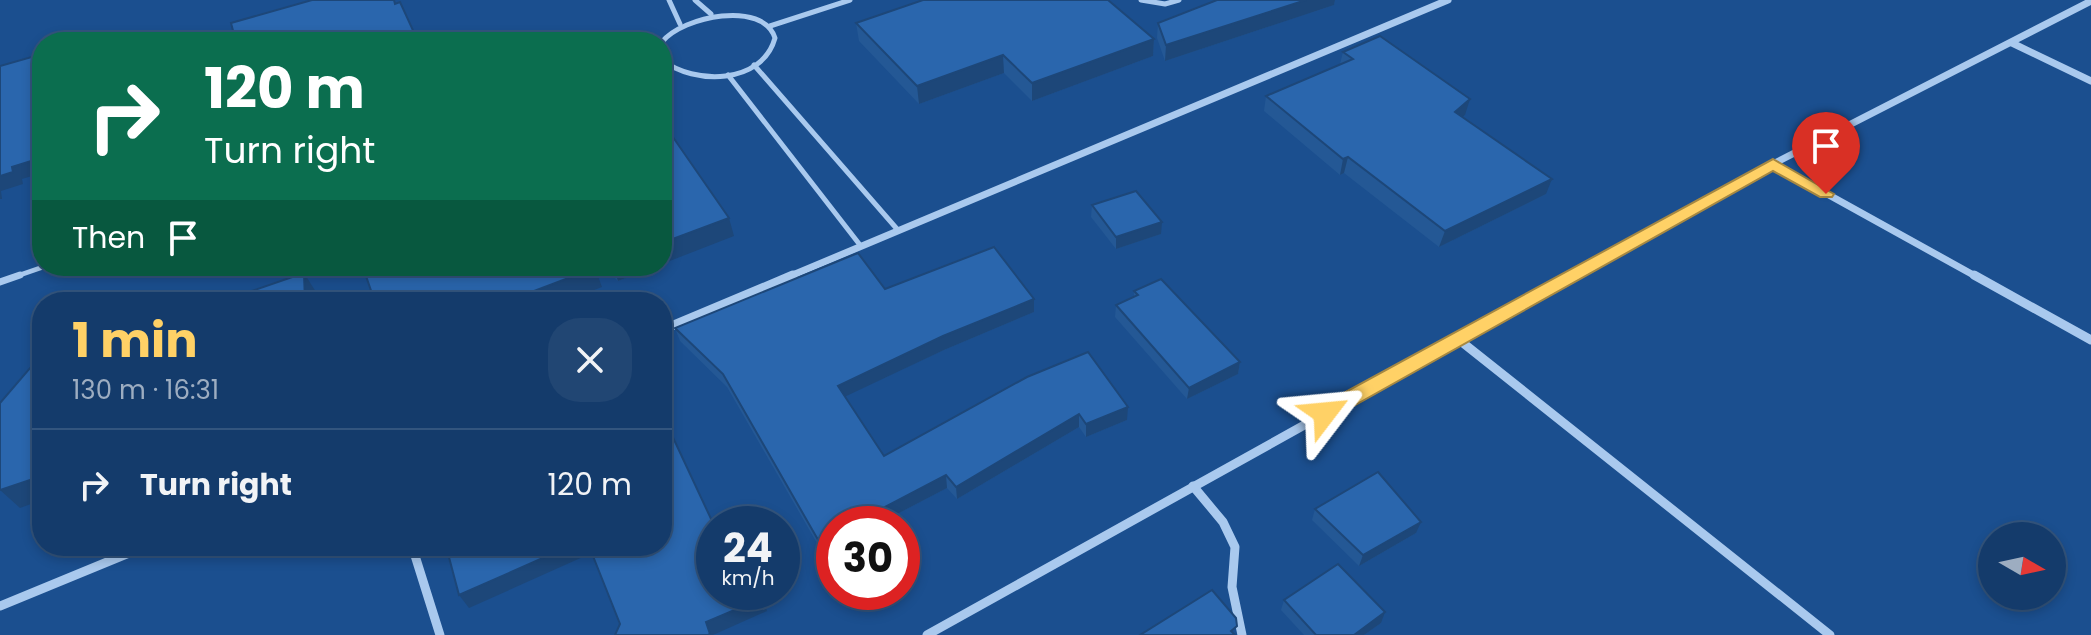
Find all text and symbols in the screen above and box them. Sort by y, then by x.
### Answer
text: 120 m [204,49,365,128]
icon: right [72,64,176,168]
pin [1792,112,1860,194]
icon: arrive [1804,124,1848,168]
text: Turn right [204,125,375,176]
text: Then [72,216,145,259]
icon: arrive [161,216,205,260]
text: 1 min [72,307,198,374]
button: close [548,318,632,402]
position arrow [1283,371,1367,455]
text: 130 m · 16:31 [72,372,219,408]
icon: right [72,463,116,507]
text: Turn right [140,463,292,506]
text: 120 m [547,463,632,506]
speed limit sign: 30 [816,506,920,610]
text: 24 [723,520,773,576]
north arrow [1978,522,2066,610]
map controls [1978,522,2066,610]
text: km/h [721,564,775,592]

